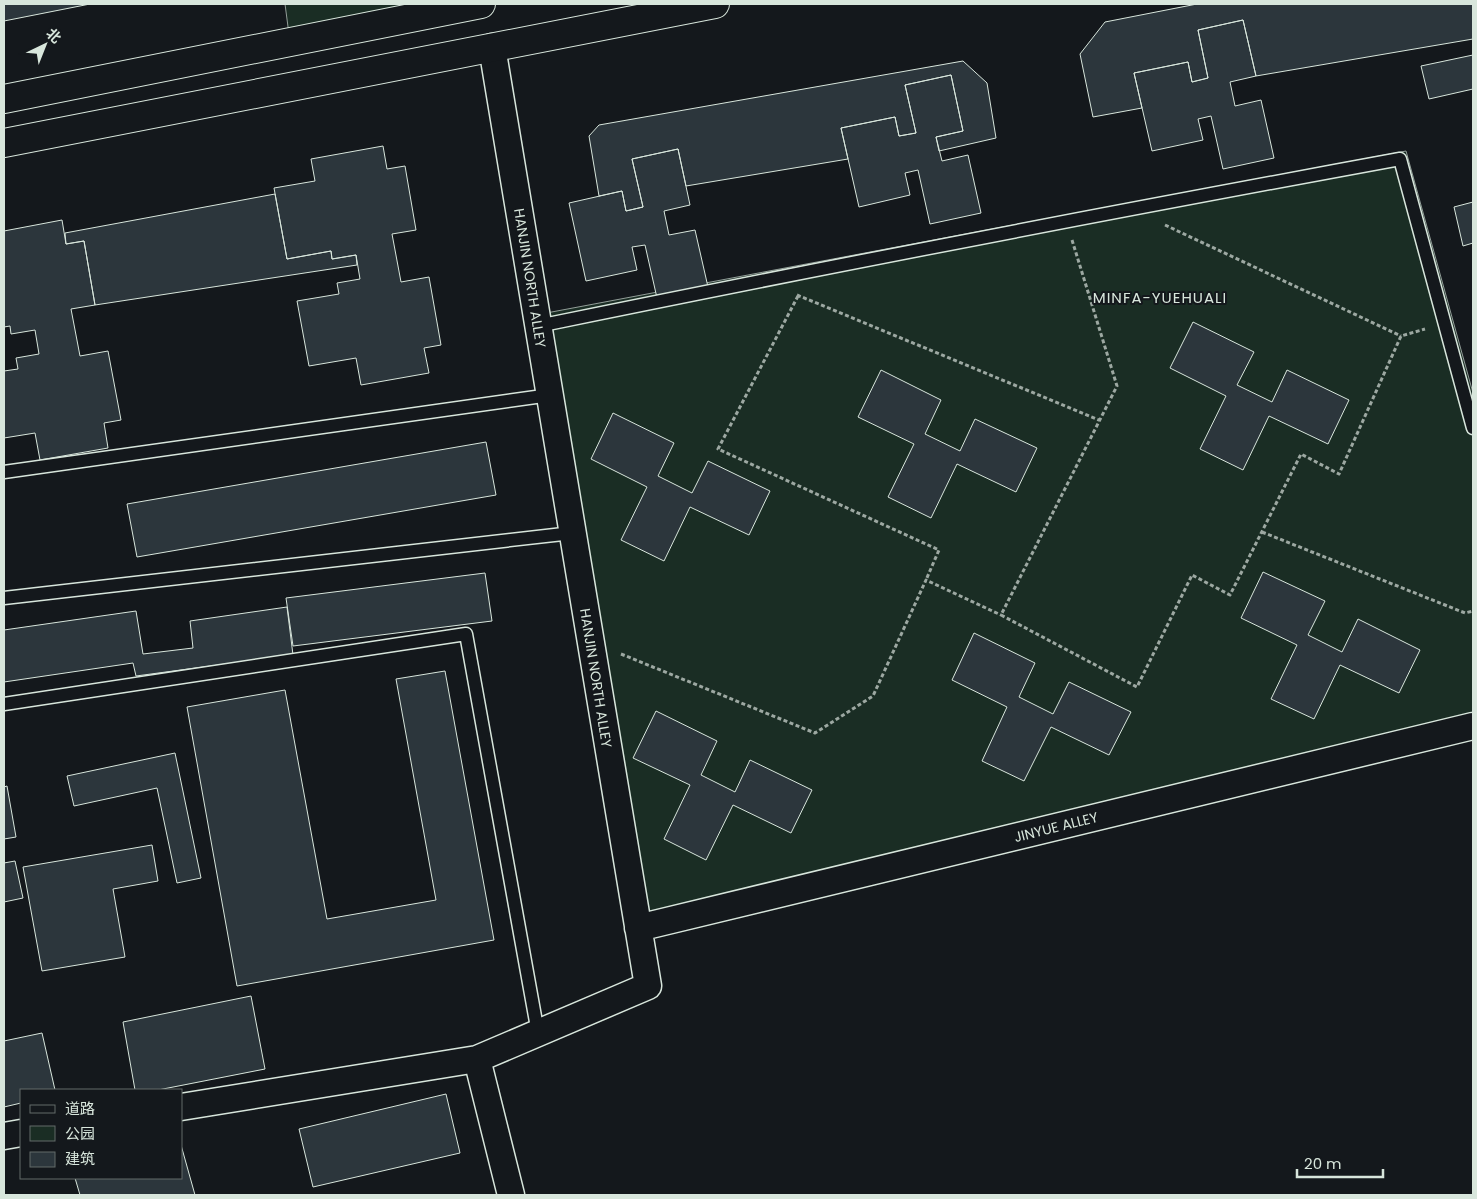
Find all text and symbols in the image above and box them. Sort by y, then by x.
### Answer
north arrow [20,20,70,70]
text: 北 [42,23,66,48]
street label: HANJIN NORTH ALLEY [509,207,551,349]
district label: MINFA-YUEHUALI [1093,287,1227,308]
street label: HANJIN NORTH ALLEY [575,607,617,749]
street label: JINYUE ALLEY [1012,807,1100,847]
legend [20,1089,182,1179]
text: 道路 [65,1098,95,1119]
text: 公园 [65,1123,95,1144]
scale bar [1297,1146,1383,1178]
text: 建筑 [65,1148,95,1169]
text: 20 m [1304,1153,1342,1174]

